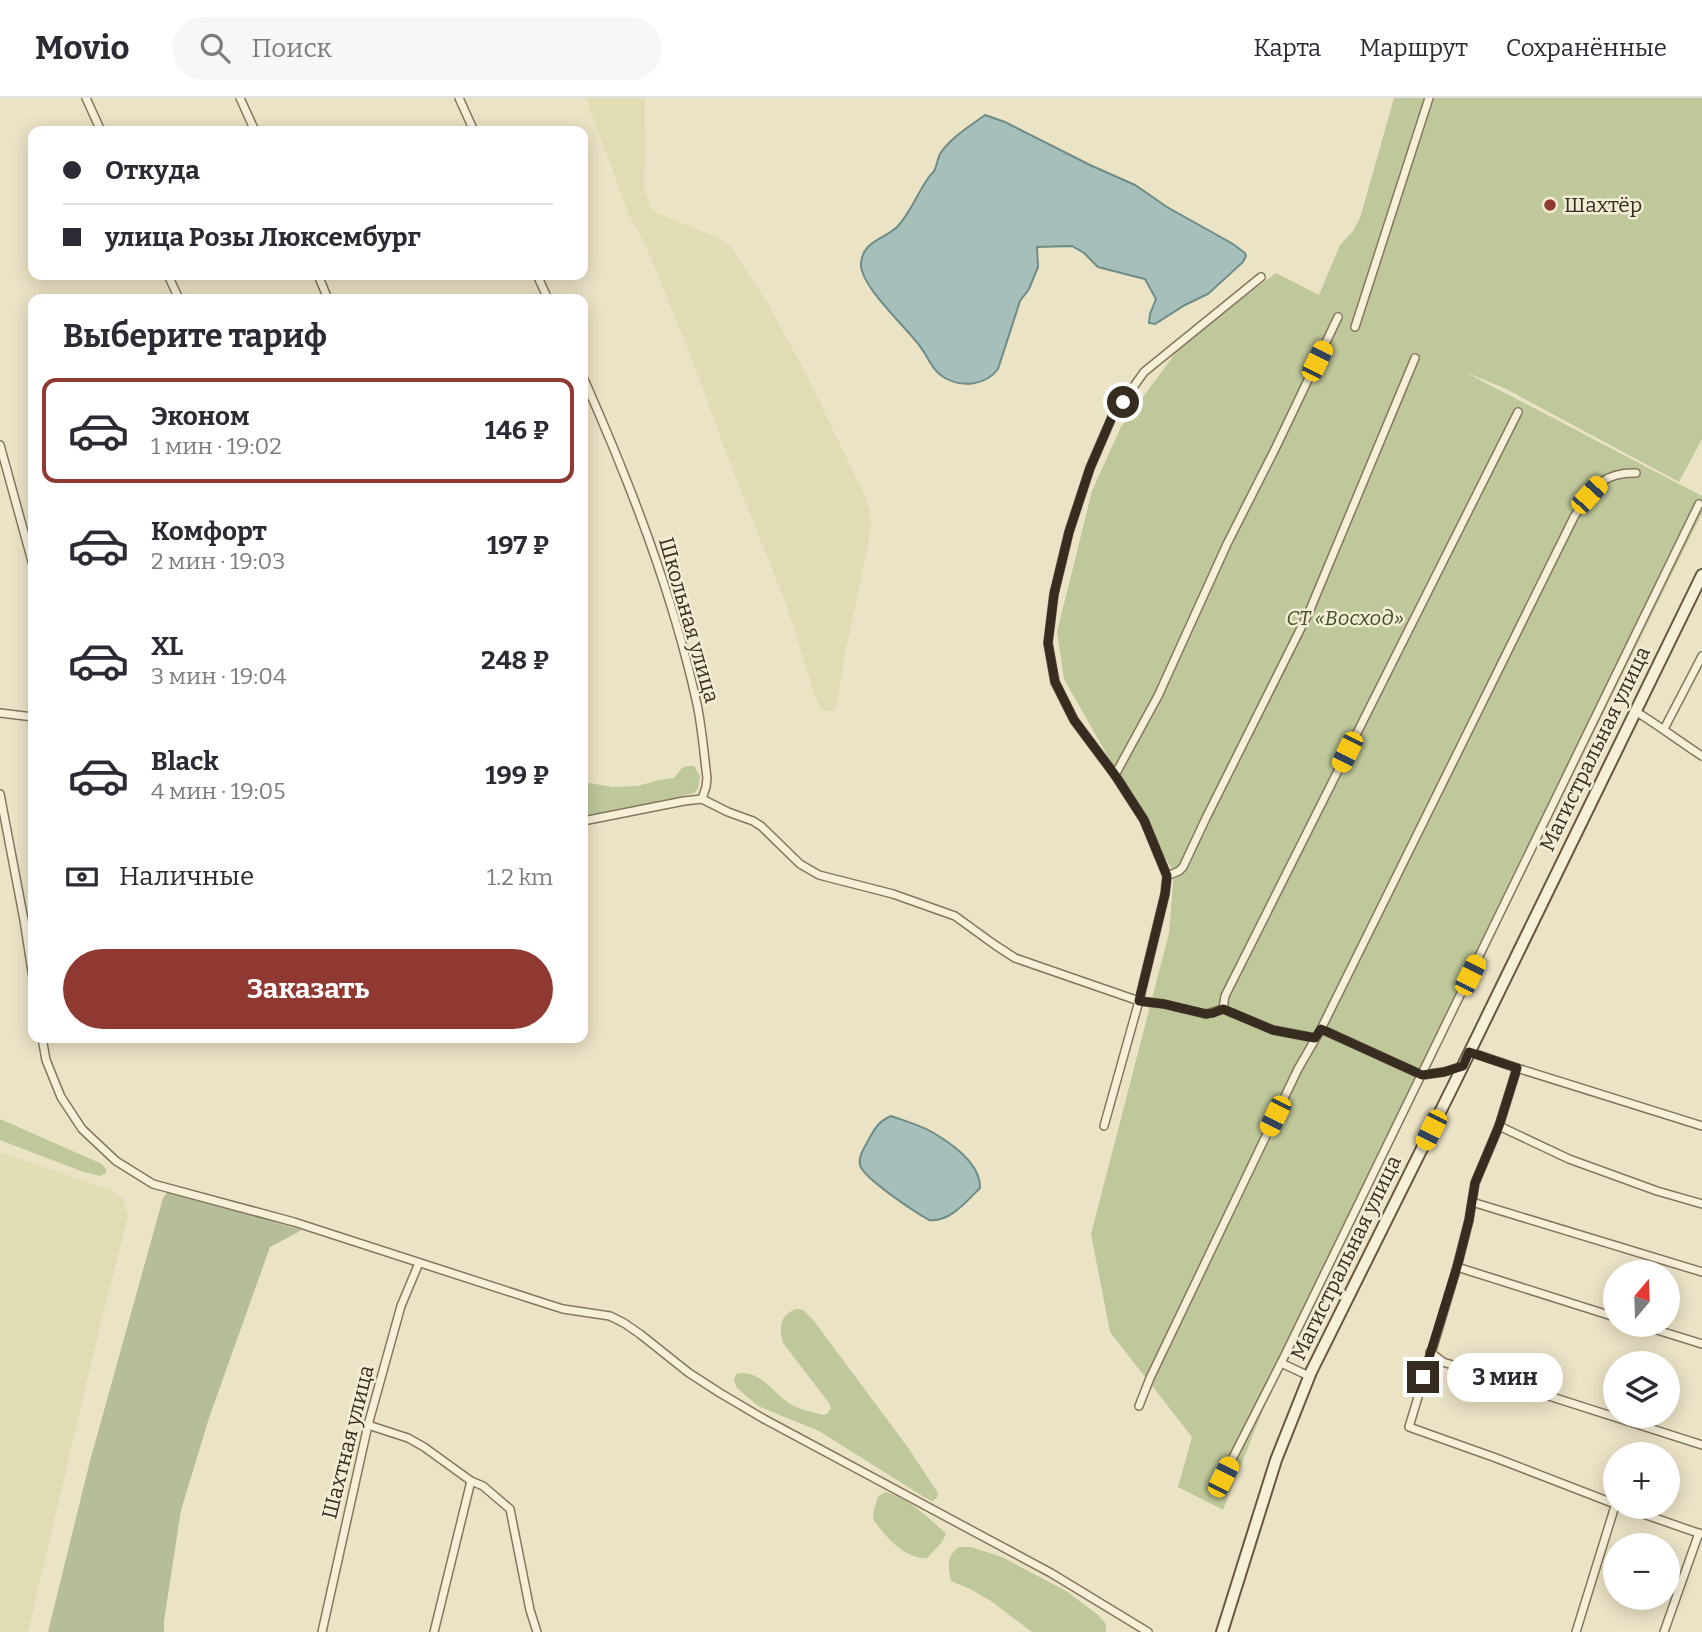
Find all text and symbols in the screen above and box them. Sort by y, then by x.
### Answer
search box [172,17,662,80]
text: Movio [35,28,130,68]
icon: search [196,29,234,67]
text: Поиск [252,33,332,64]
text: Карта [1253,34,1321,62]
text: Маршрут [1359,34,1468,62]
text: Сохранённые [1506,34,1667,62]
text: Откуда [105,155,200,186]
place label: Шахтёр [1564,192,1642,218]
marker: Шахтёр [1542,197,1558,213]
text: улица Розы Люксембург [105,222,421,253]
text: Выберите тариф [63,317,327,355]
car [1299,338,1336,384]
route start [1107,386,1139,418]
icon: car [67,399,130,462]
text: Эконом [151,401,250,432]
text: 146 ₽ [485,415,549,446]
text: 1 мин · 19:02 [151,432,282,460]
car [1568,472,1611,518]
icon: car [67,514,130,577]
text: Комфорт [151,516,267,547]
text: 197 ₽ [487,530,549,561]
street label: Школьная улица [653,534,725,706]
text: 2 мин · 19:03 [151,547,285,575]
park label: СТ «Восход» [1286,605,1404,631]
icon: car [67,629,130,692]
text: XL [151,631,183,662]
street label: Магистральная улица [1534,642,1656,856]
text: 248 ₽ [481,645,549,676]
text: 3 мин · 19:04 [151,662,286,690]
car [1329,729,1366,775]
icon: car [67,744,130,807]
text: Black [151,746,219,777]
text: 199 ₽ [485,760,549,791]
text: 4 мин · 19:05 [151,777,286,805]
icon: cash [63,858,101,896]
text: Наличные [119,861,254,892]
text: 1.2 km [487,863,553,891]
button: Заказать [63,949,553,1029]
car [1452,952,1489,998]
car [1257,1093,1294,1139]
car [1413,1107,1450,1153]
street label: Магистральная улица [1285,1151,1407,1365]
north arrow [1603,1260,1680,1337]
map controls [1603,1260,1680,1610]
button: layers [1603,1351,1680,1428]
callout: 3 мин [1448,1352,1563,1402]
route end [1407,1361,1439,1393]
street label: Шахтная улица [316,1362,380,1522]
text: 3 мин [1472,1363,1538,1391]
button: + [1603,1442,1680,1519]
car [1205,1454,1242,1500]
button: − [1603,1533,1680,1610]

